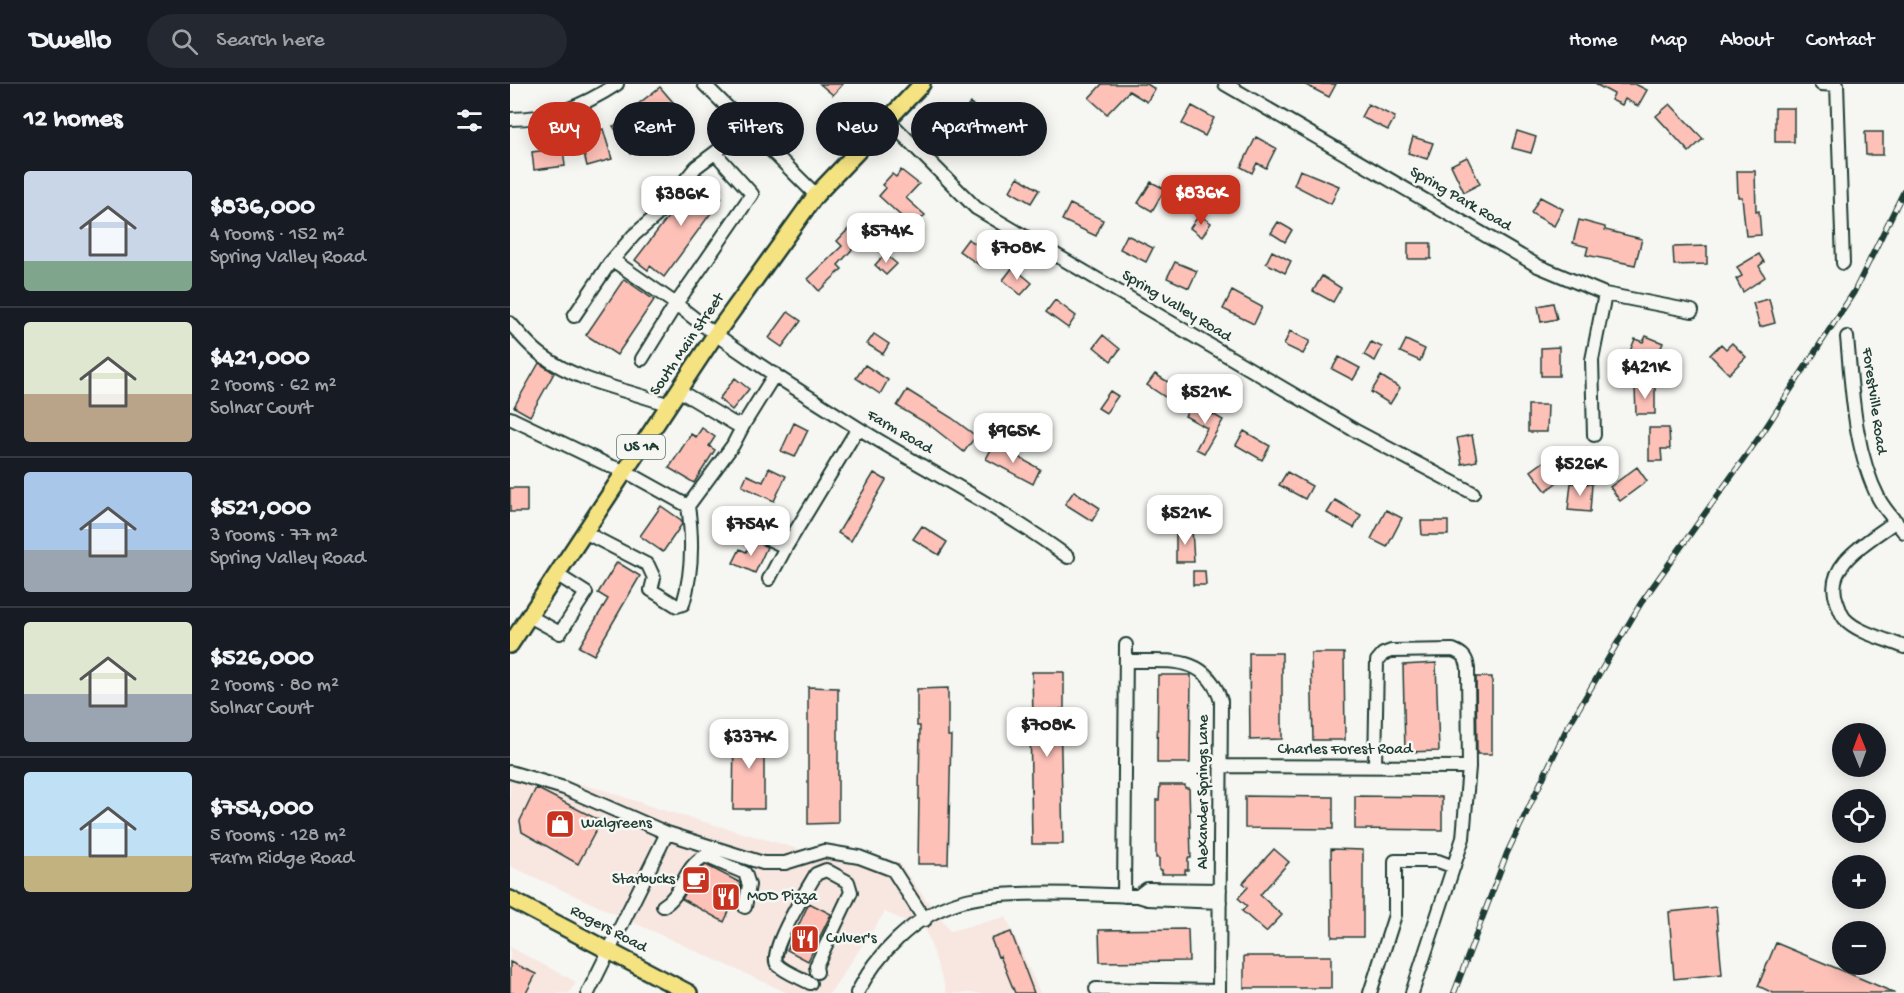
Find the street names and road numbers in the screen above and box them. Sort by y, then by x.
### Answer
street label: Spring Park Road [1406,163,1516,238]
street label: Spring Valley Road [1118,267,1236,348]
street label: South Main Street [647,289,730,400]
street label: Forestville Road [1856,346,1890,457]
street label: Farm Road [862,406,937,460]
road number: US 1A [617,435,665,459]
street label: Alexander Springs Lane [1195,714,1214,869]
street label: Charles Forest Road [1278,741,1414,760]
street label: Rogers Road [566,902,651,959]

